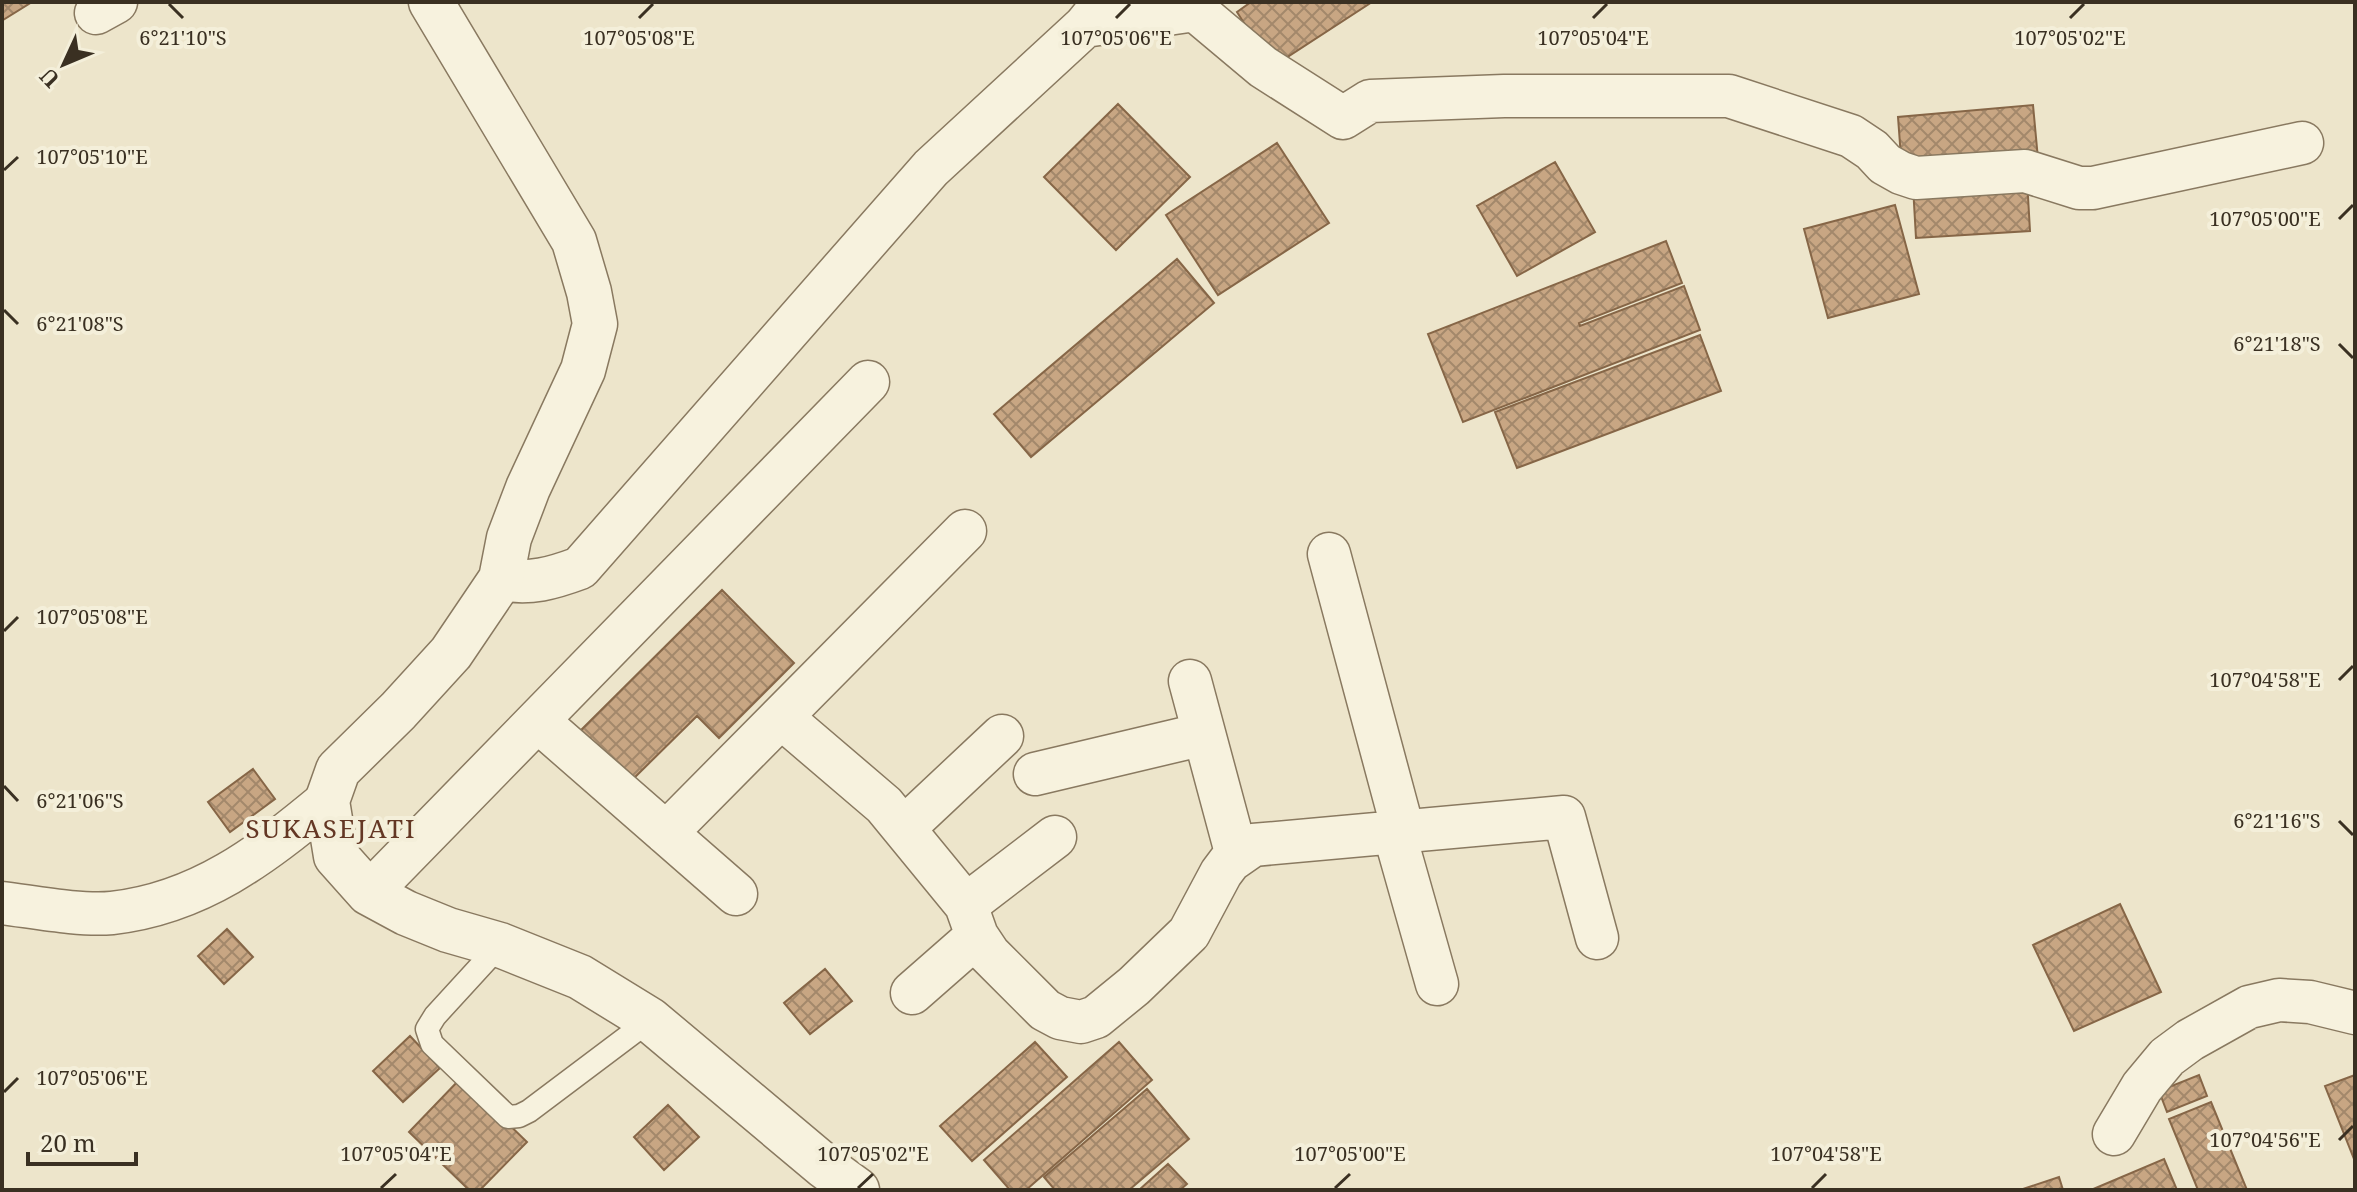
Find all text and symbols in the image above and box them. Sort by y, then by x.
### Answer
north arrow [24,24,104,104]
text: 6°21'10"S [139,24,227,51]
text: 107°05'08"E [583,24,695,51]
text: 107°05'06"E [1060,24,1172,51]
text: 107°05'04"E [1537,24,1649,51]
text: 107°05'02"E [2014,24,2126,51]
text: U [32,62,65,95]
text: 107°05'10"E [36,143,148,170]
text: 107°05'00"E [2209,205,2321,232]
text: 6°21'08"S [36,310,124,337]
text: 6°21'18"S [2233,330,2321,357]
text: 107°05'08"E [36,603,148,630]
text: 107°04'58"E [2209,666,2321,693]
text: 6°21'06"S [36,787,124,814]
text: 6°21'16"S [2233,807,2321,834]
district label: SUKASEJATI [245,810,417,846]
text: 107°05'06"E [36,1064,148,1091]
scale bar [28,1116,136,1166]
text: 20 m [40,1126,96,1159]
text: 107°04'56"E [2209,1126,2321,1153]
text: 107°05'04"E [340,1140,452,1167]
text: 107°05'02"E [817,1140,929,1167]
text: 107°05'00"E [1294,1140,1406,1167]
text: 107°04'58"E [1770,1140,1882,1167]

